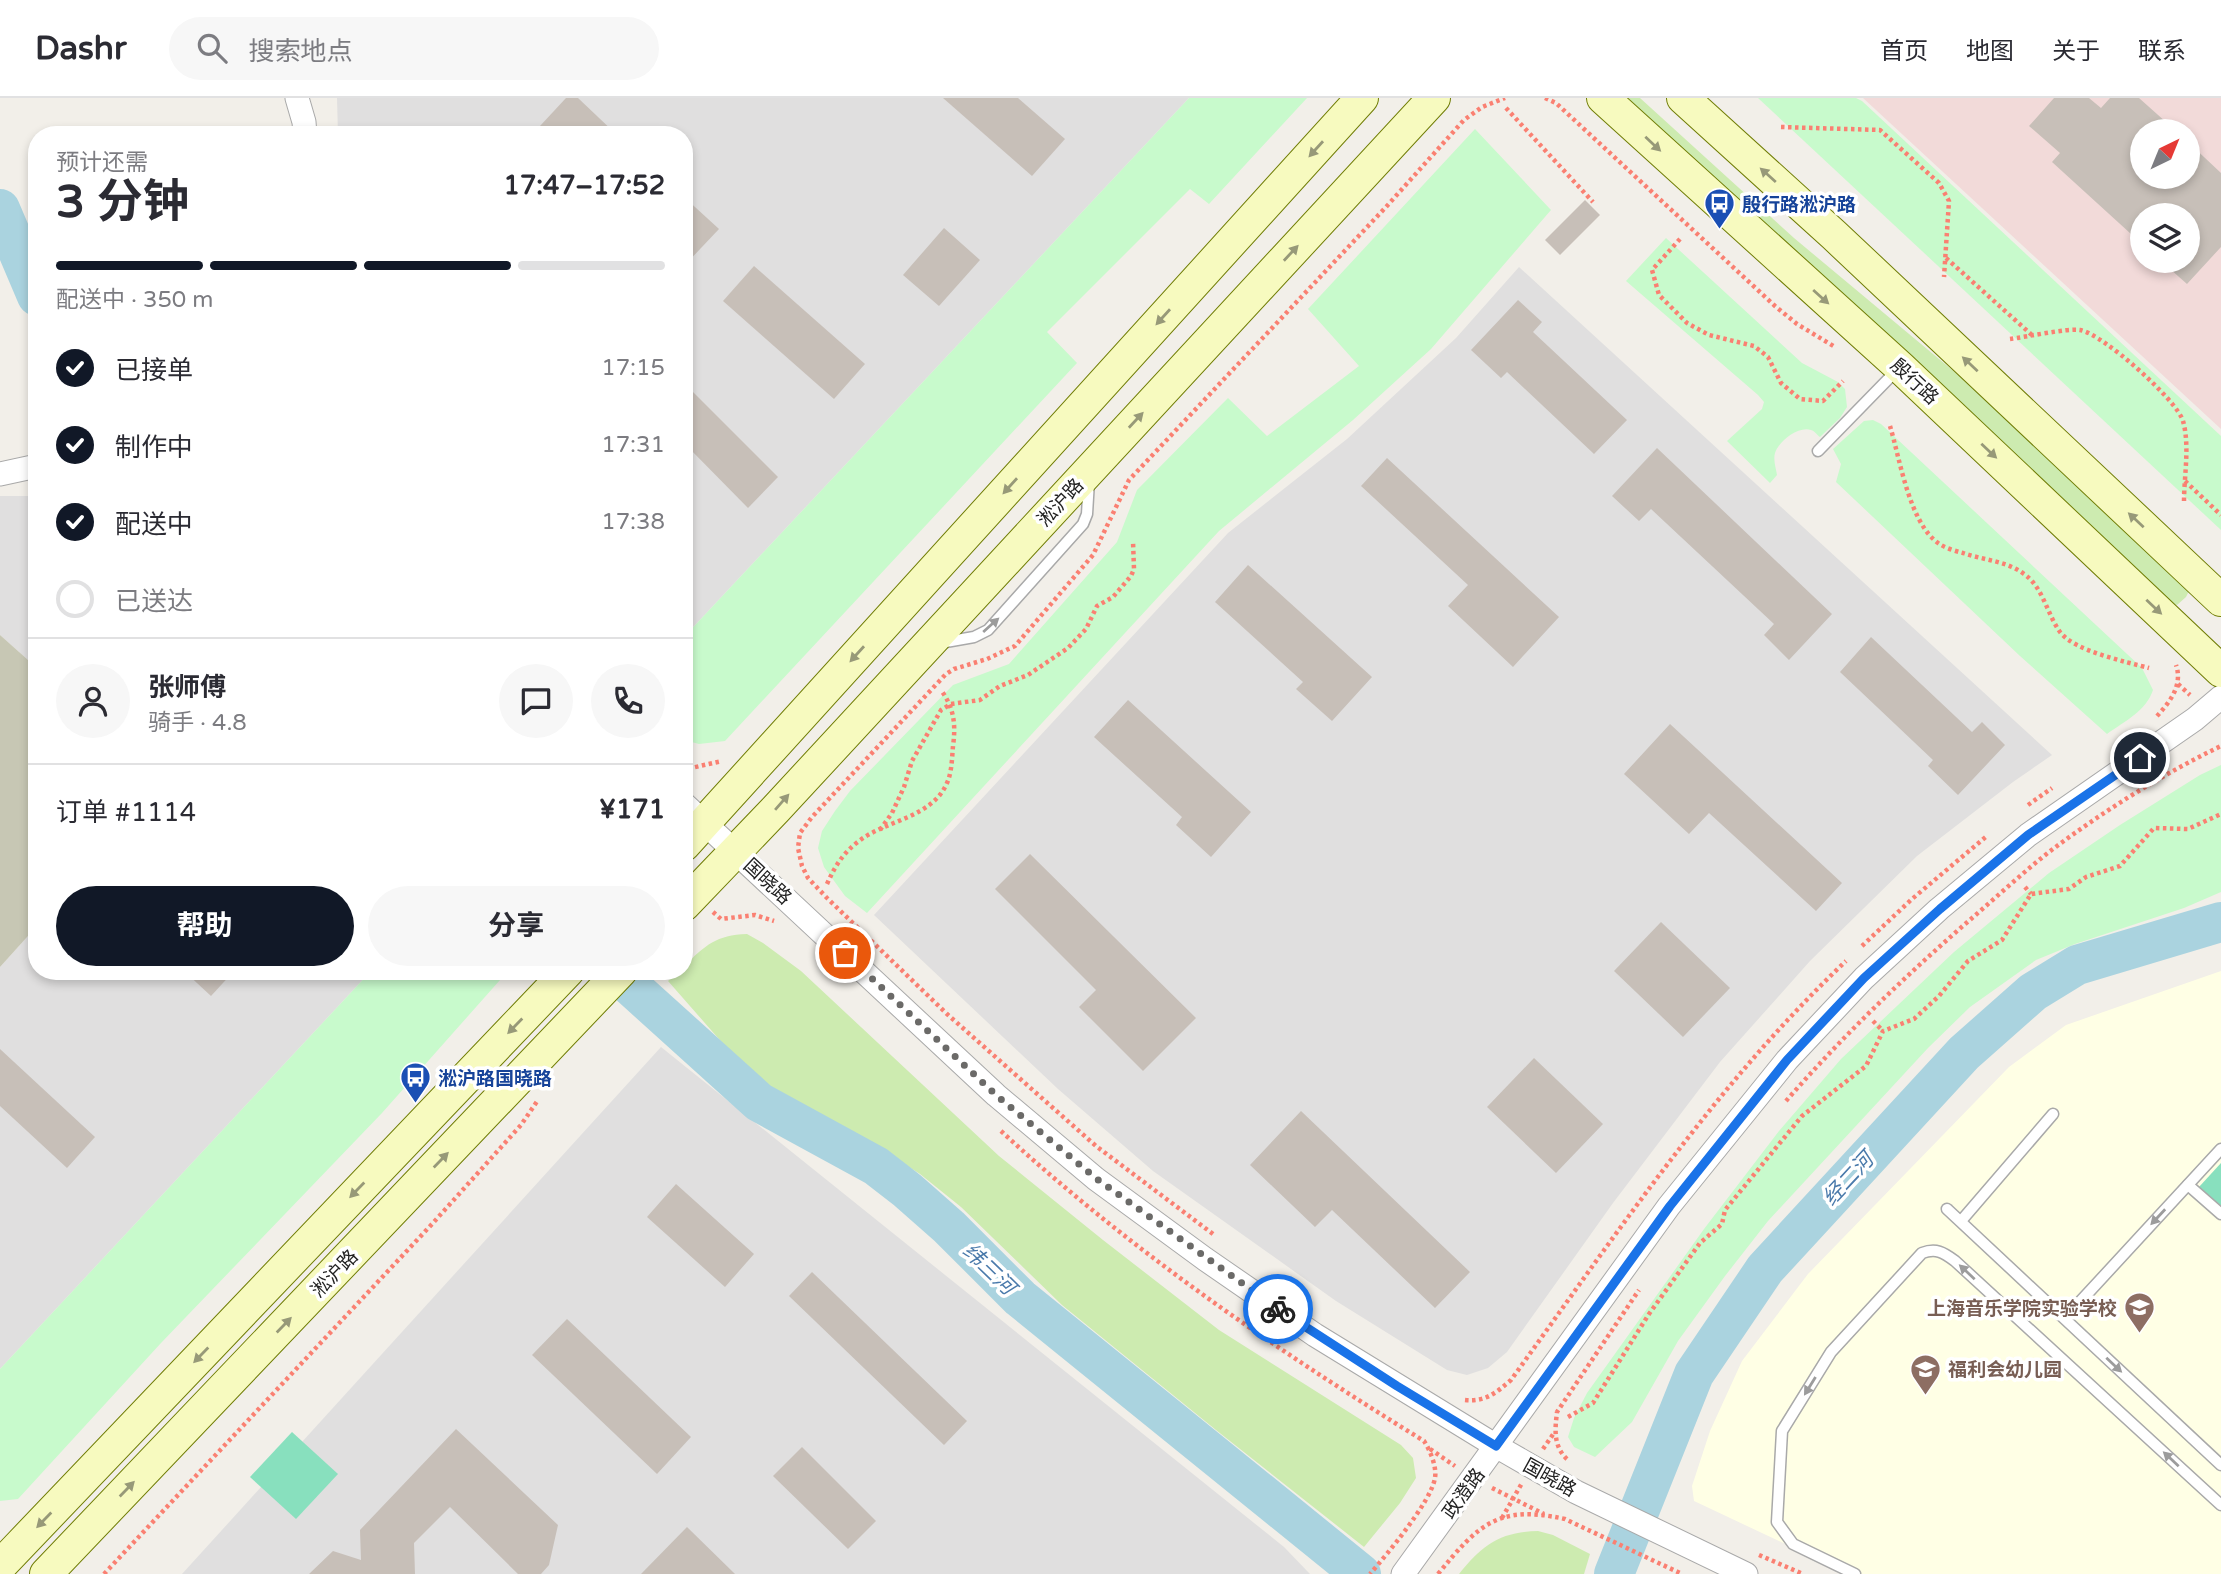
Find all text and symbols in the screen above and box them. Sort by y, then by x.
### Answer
search box [169,17,659,80]
text: Dashr [35,29,127,68]
icon: search [193,29,231,67]
text: 搜索地点 [249,36,353,67]
text: 首页 [1880,37,1928,66]
text: 地图 [1966,37,2014,66]
text: 关于 [2052,37,2100,66]
text: 联系 [2138,37,2186,66]
north arrow [2130,119,2200,189]
map controls [2130,119,2200,273]
one-way arrow [1644,136,1662,152]
one-way arrow [1309,140,1324,157]
text: 预计还需 [56,149,148,177]
one-way arrow [1760,168,1777,184]
text: 17:47–17:52 [504,170,665,201]
text: 3 分钟 [56,175,189,230]
bus stop icon: 殷行路淞沪路 [1702,187,1736,231]
place label: 殷行路淞沪路 [1742,194,1856,216]
button: layers [2130,203,2200,273]
one-way arrow [1282,245,1298,262]
text: 配送中 · 350 m [56,286,213,314]
one-way arrow [1813,289,1830,304]
one-way arrow [1155,308,1171,326]
icon: check [56,349,94,387]
text: 17:15 [601,354,665,382]
street label: 殷行路 [1886,354,1943,409]
text: 已接单 [115,355,193,386]
one-way arrow [1962,355,1979,372]
one-way arrow [1128,411,1144,429]
icon: check [56,426,94,464]
text: 17:31 [601,431,665,459]
text: 制作中 [115,432,193,463]
one-way arrow [1980,443,1997,459]
street label: 淞沪路 [1033,474,1088,531]
one-way arrow [1003,477,1019,494]
icon: check [56,503,94,541]
text: 17:38 [601,508,665,536]
text: 配送中 [115,509,193,540]
one-way arrow [2128,512,2145,528]
text: 已送达 [115,586,193,617]
one-way arrow [2145,599,2162,615]
one-way arrow [982,617,1000,633]
one-way arrow [850,645,866,662]
button: person [56,664,130,738]
button: chat [499,664,573,738]
button: phone [591,664,665,738]
text: 张师傅 [148,672,226,703]
text: 骑手 · 4.8 [148,709,247,737]
pin [2110,728,2170,788]
icon: home [2121,739,2159,777]
one-way arrow [774,793,789,810]
text: ¥171 [599,794,665,825]
text: 订单 #1114 [56,797,196,828]
street label: 国晓路 [739,854,796,909]
button: 帮助 [56,886,354,966]
button: 分享 [368,886,665,966]
pin [815,923,875,983]
icon: bag [826,934,864,972]
one-way arrow [507,1018,523,1034]
bus stop icon: 淞沪路国晓路 [398,1061,432,1105]
place label: 淞沪路国晓路 [438,1068,552,1090]
water label: 经二河 [1818,1145,1882,1211]
one-way arrow [433,1152,449,1169]
one-way arrow [350,1181,366,1198]
one-way arrow [2150,1208,2166,1226]
water label: 纬三河 [957,1238,1023,1303]
street label: 淞沪路 [307,1246,362,1302]
one-way arrow [1958,1264,1976,1280]
courier [1243,1274,1313,1344]
icon: bike [1259,1290,1297,1328]
school or university icon: 上海音乐学院实验学校 [2123,1291,2157,1335]
place label: 上海音乐学院实验学校 [1927,1298,2117,1320]
one-way arrow [276,1317,292,1334]
one-way arrow [193,1346,209,1363]
school or university icon: 福利会幼儿园 [1908,1352,1942,1396]
one-way arrow [2105,1357,2123,1373]
place label: 福利会幼儿园 [1948,1359,2062,1381]
one-way arrow [1804,1376,1816,1395]
one-way arrow [2162,1451,2180,1467]
street label: 国晓路 [1519,1454,1580,1501]
street label: 政澄路 [1438,1464,1489,1523]
one-way arrow [118,1481,134,1498]
one-way arrow [36,1511,52,1528]

